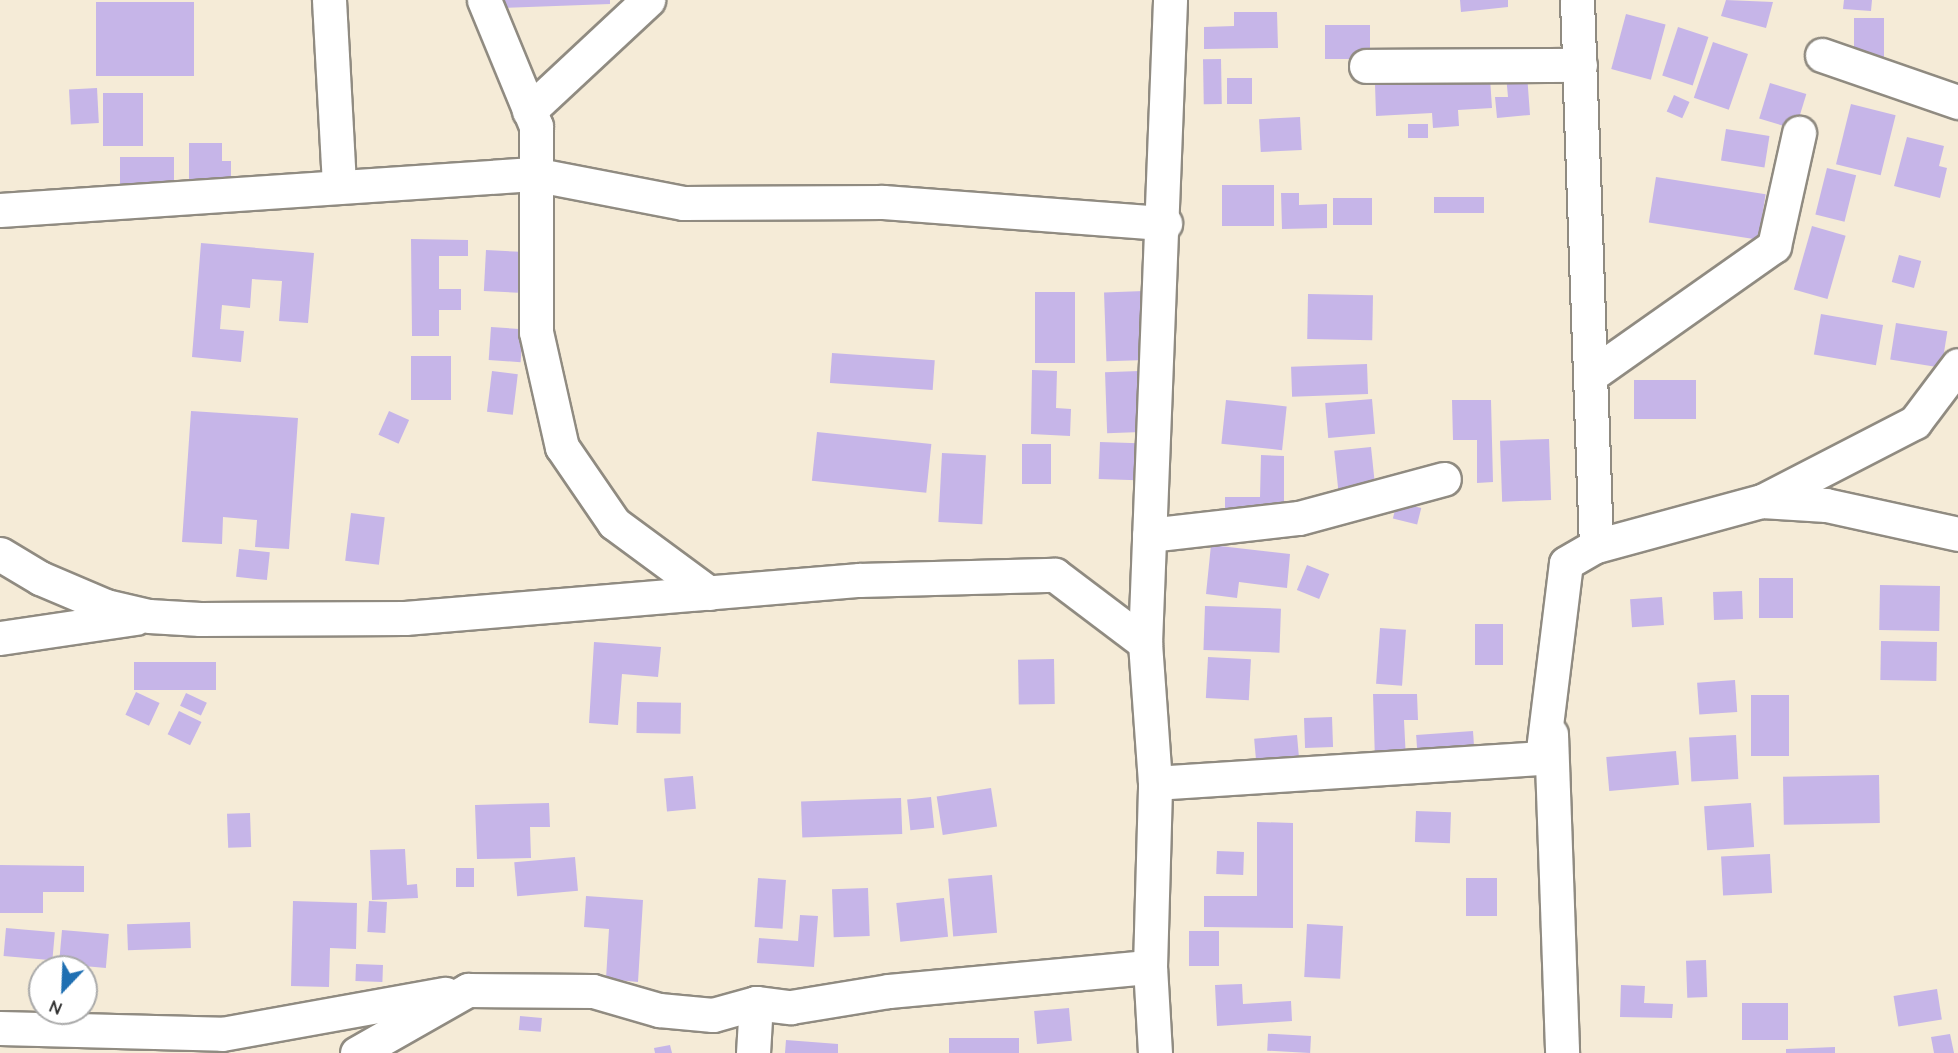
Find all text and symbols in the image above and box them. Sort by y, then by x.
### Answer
north arrow [28,955,98,1025]
text: N [46,995,66,1020]

